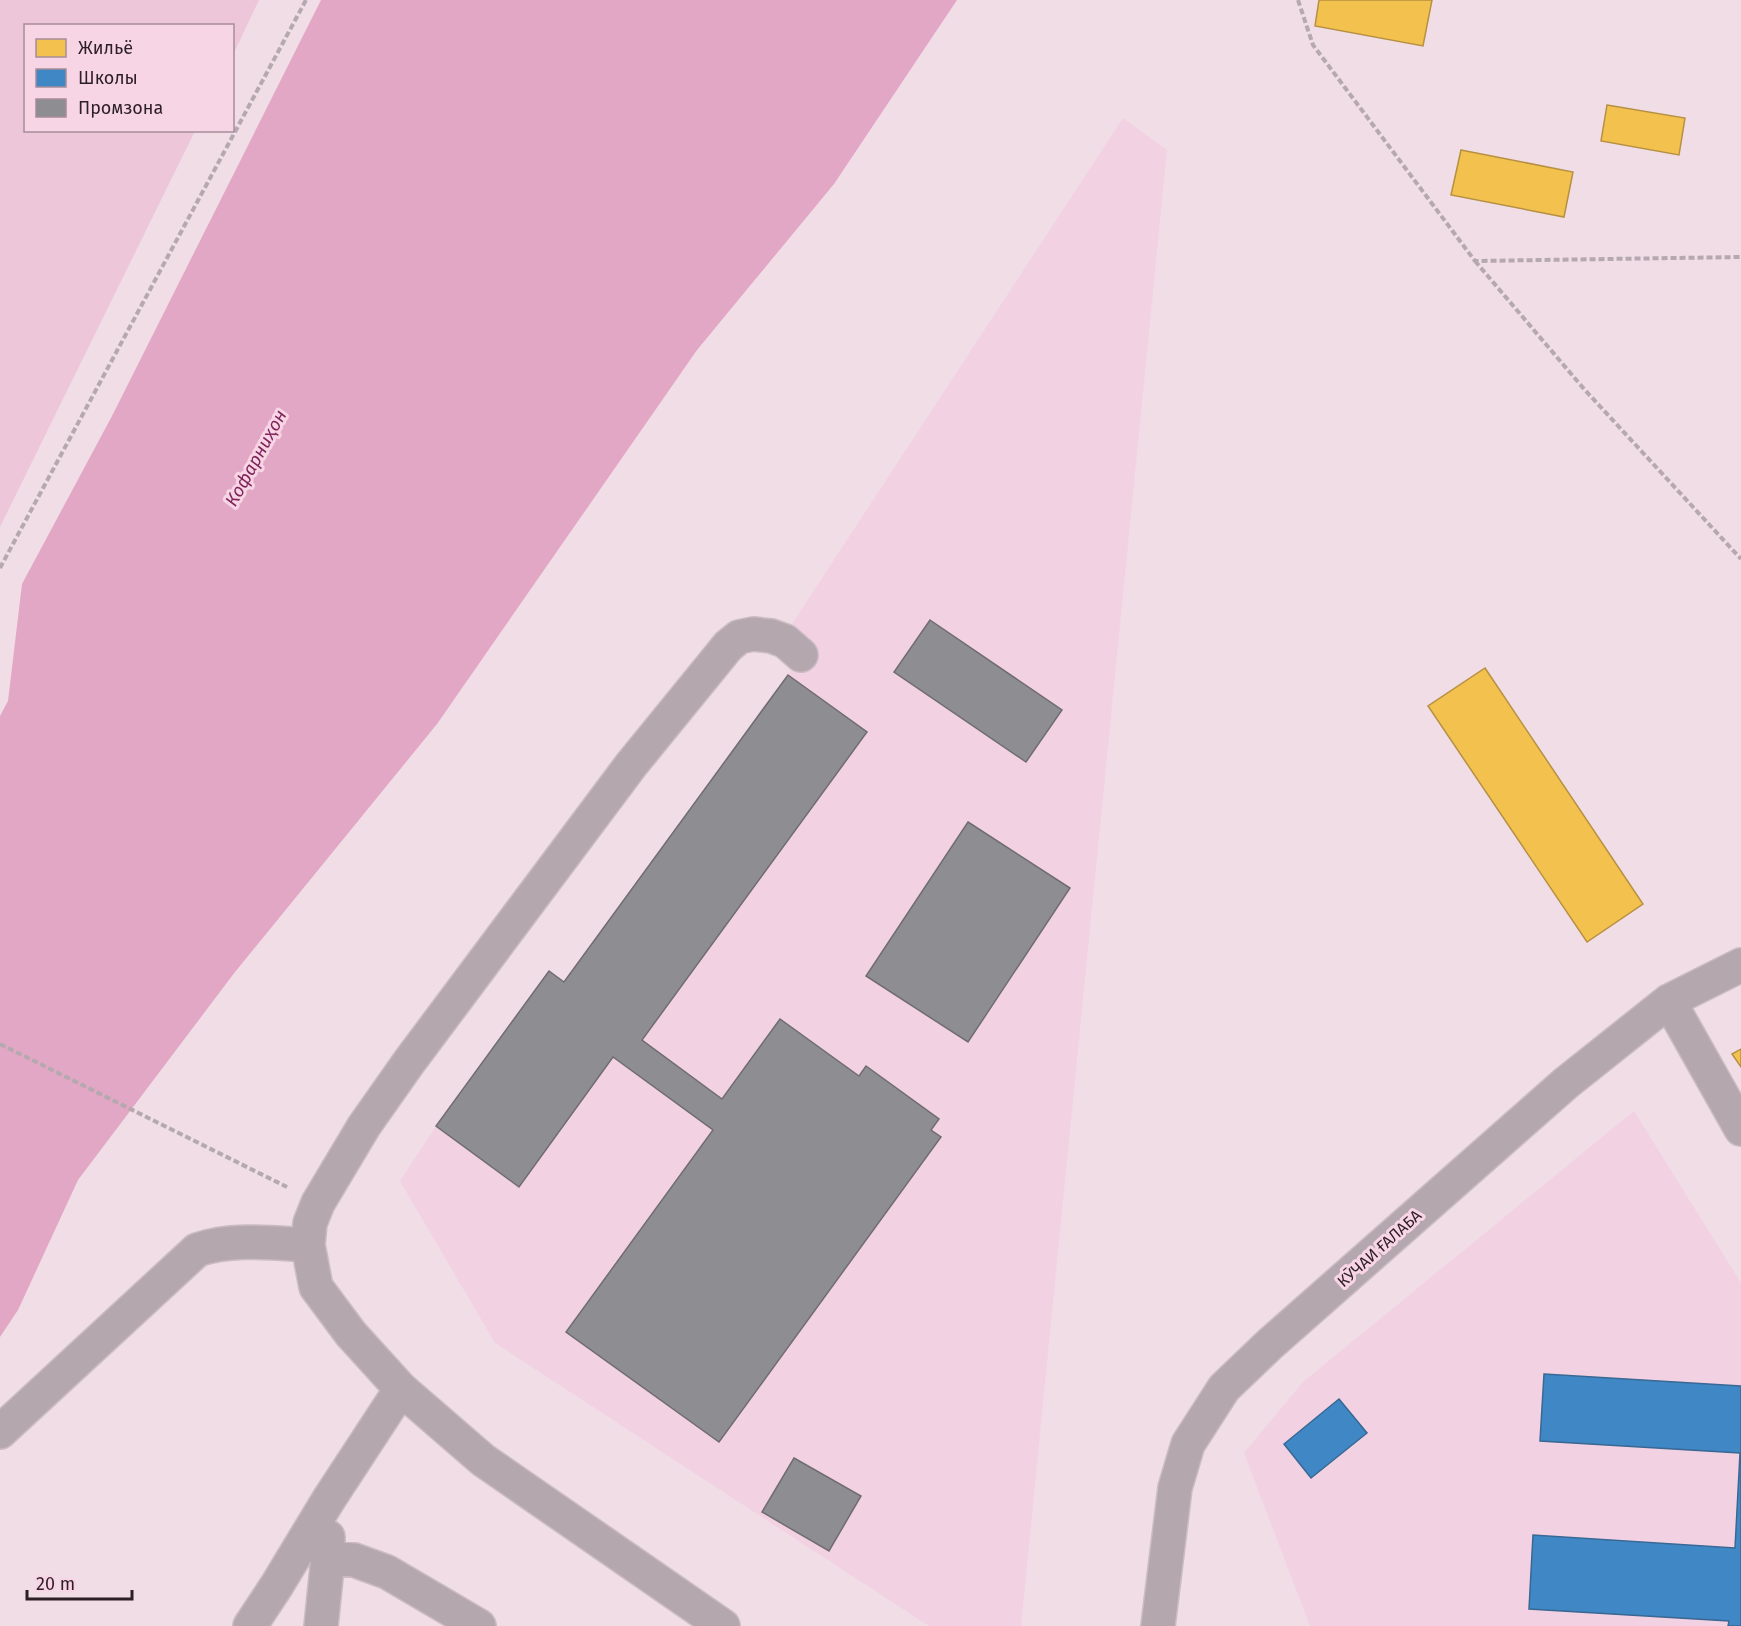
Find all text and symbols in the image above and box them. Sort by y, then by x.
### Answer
legend [24,24,234,132]
text: Жильё [78,37,133,59]
text: Школы [78,67,138,89]
text: Промзона [78,97,163,119]
water label: Кофарниҳон [220,406,292,510]
street label: КӮЧАИ ҒАЛАБА [1334,1205,1426,1291]
scale bar [27,1563,132,1601]
text: 20 m [36,1573,75,1595]

